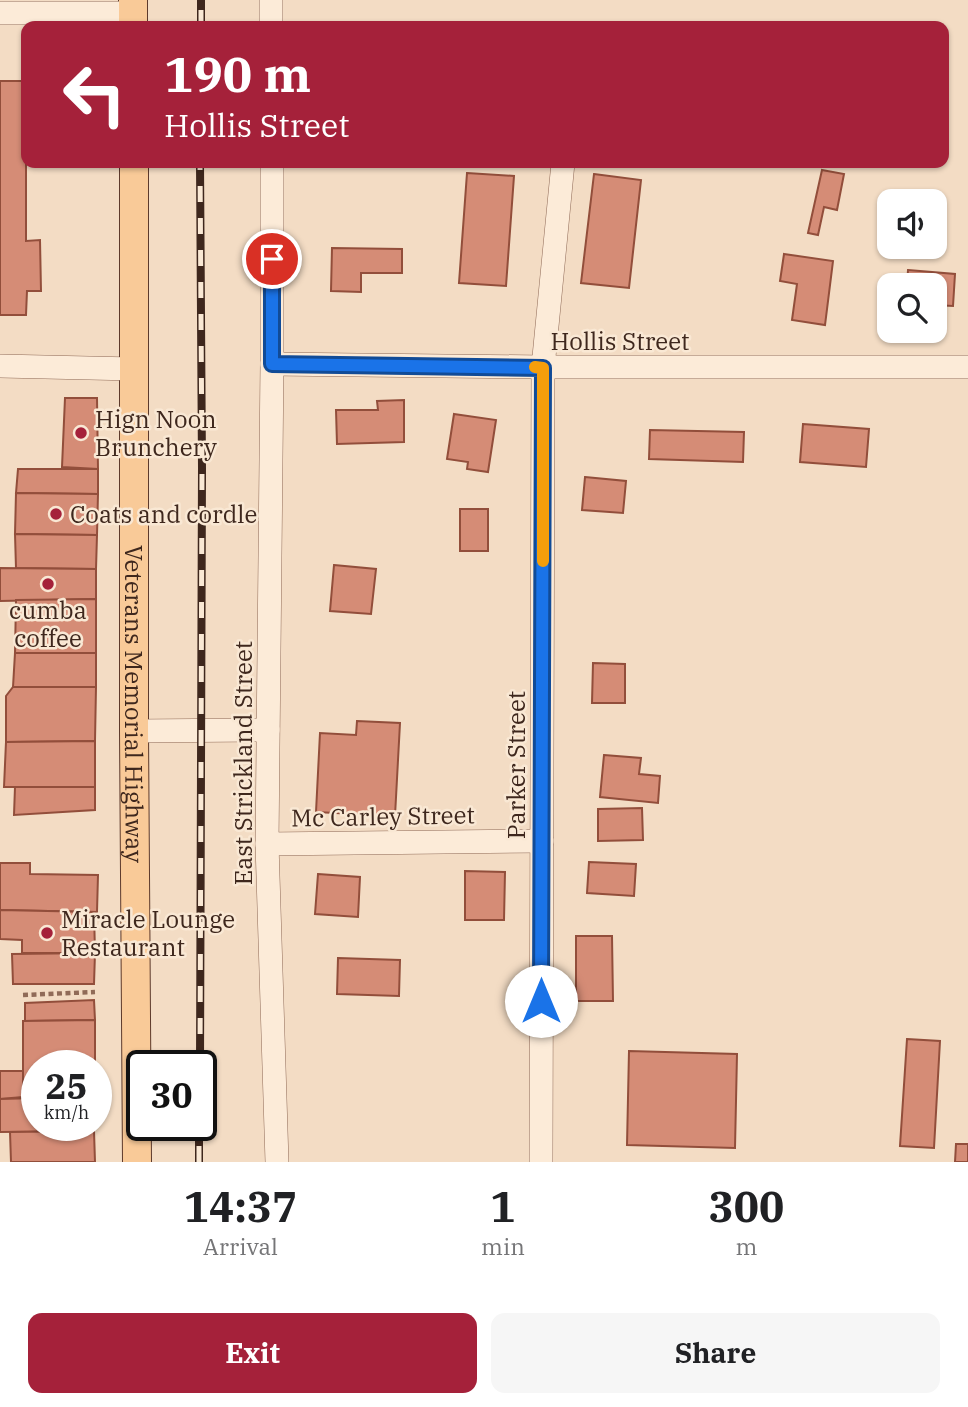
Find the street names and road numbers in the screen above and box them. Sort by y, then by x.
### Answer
street label: Hollis Street [550,325,690,357]
street label: Veterans Memorial Highway [118,545,151,863]
street label: East Strickland Street [227,641,259,885]
street label: Parker Street [500,691,532,839]
street label: Mc Carley Street [291,798,475,834]

